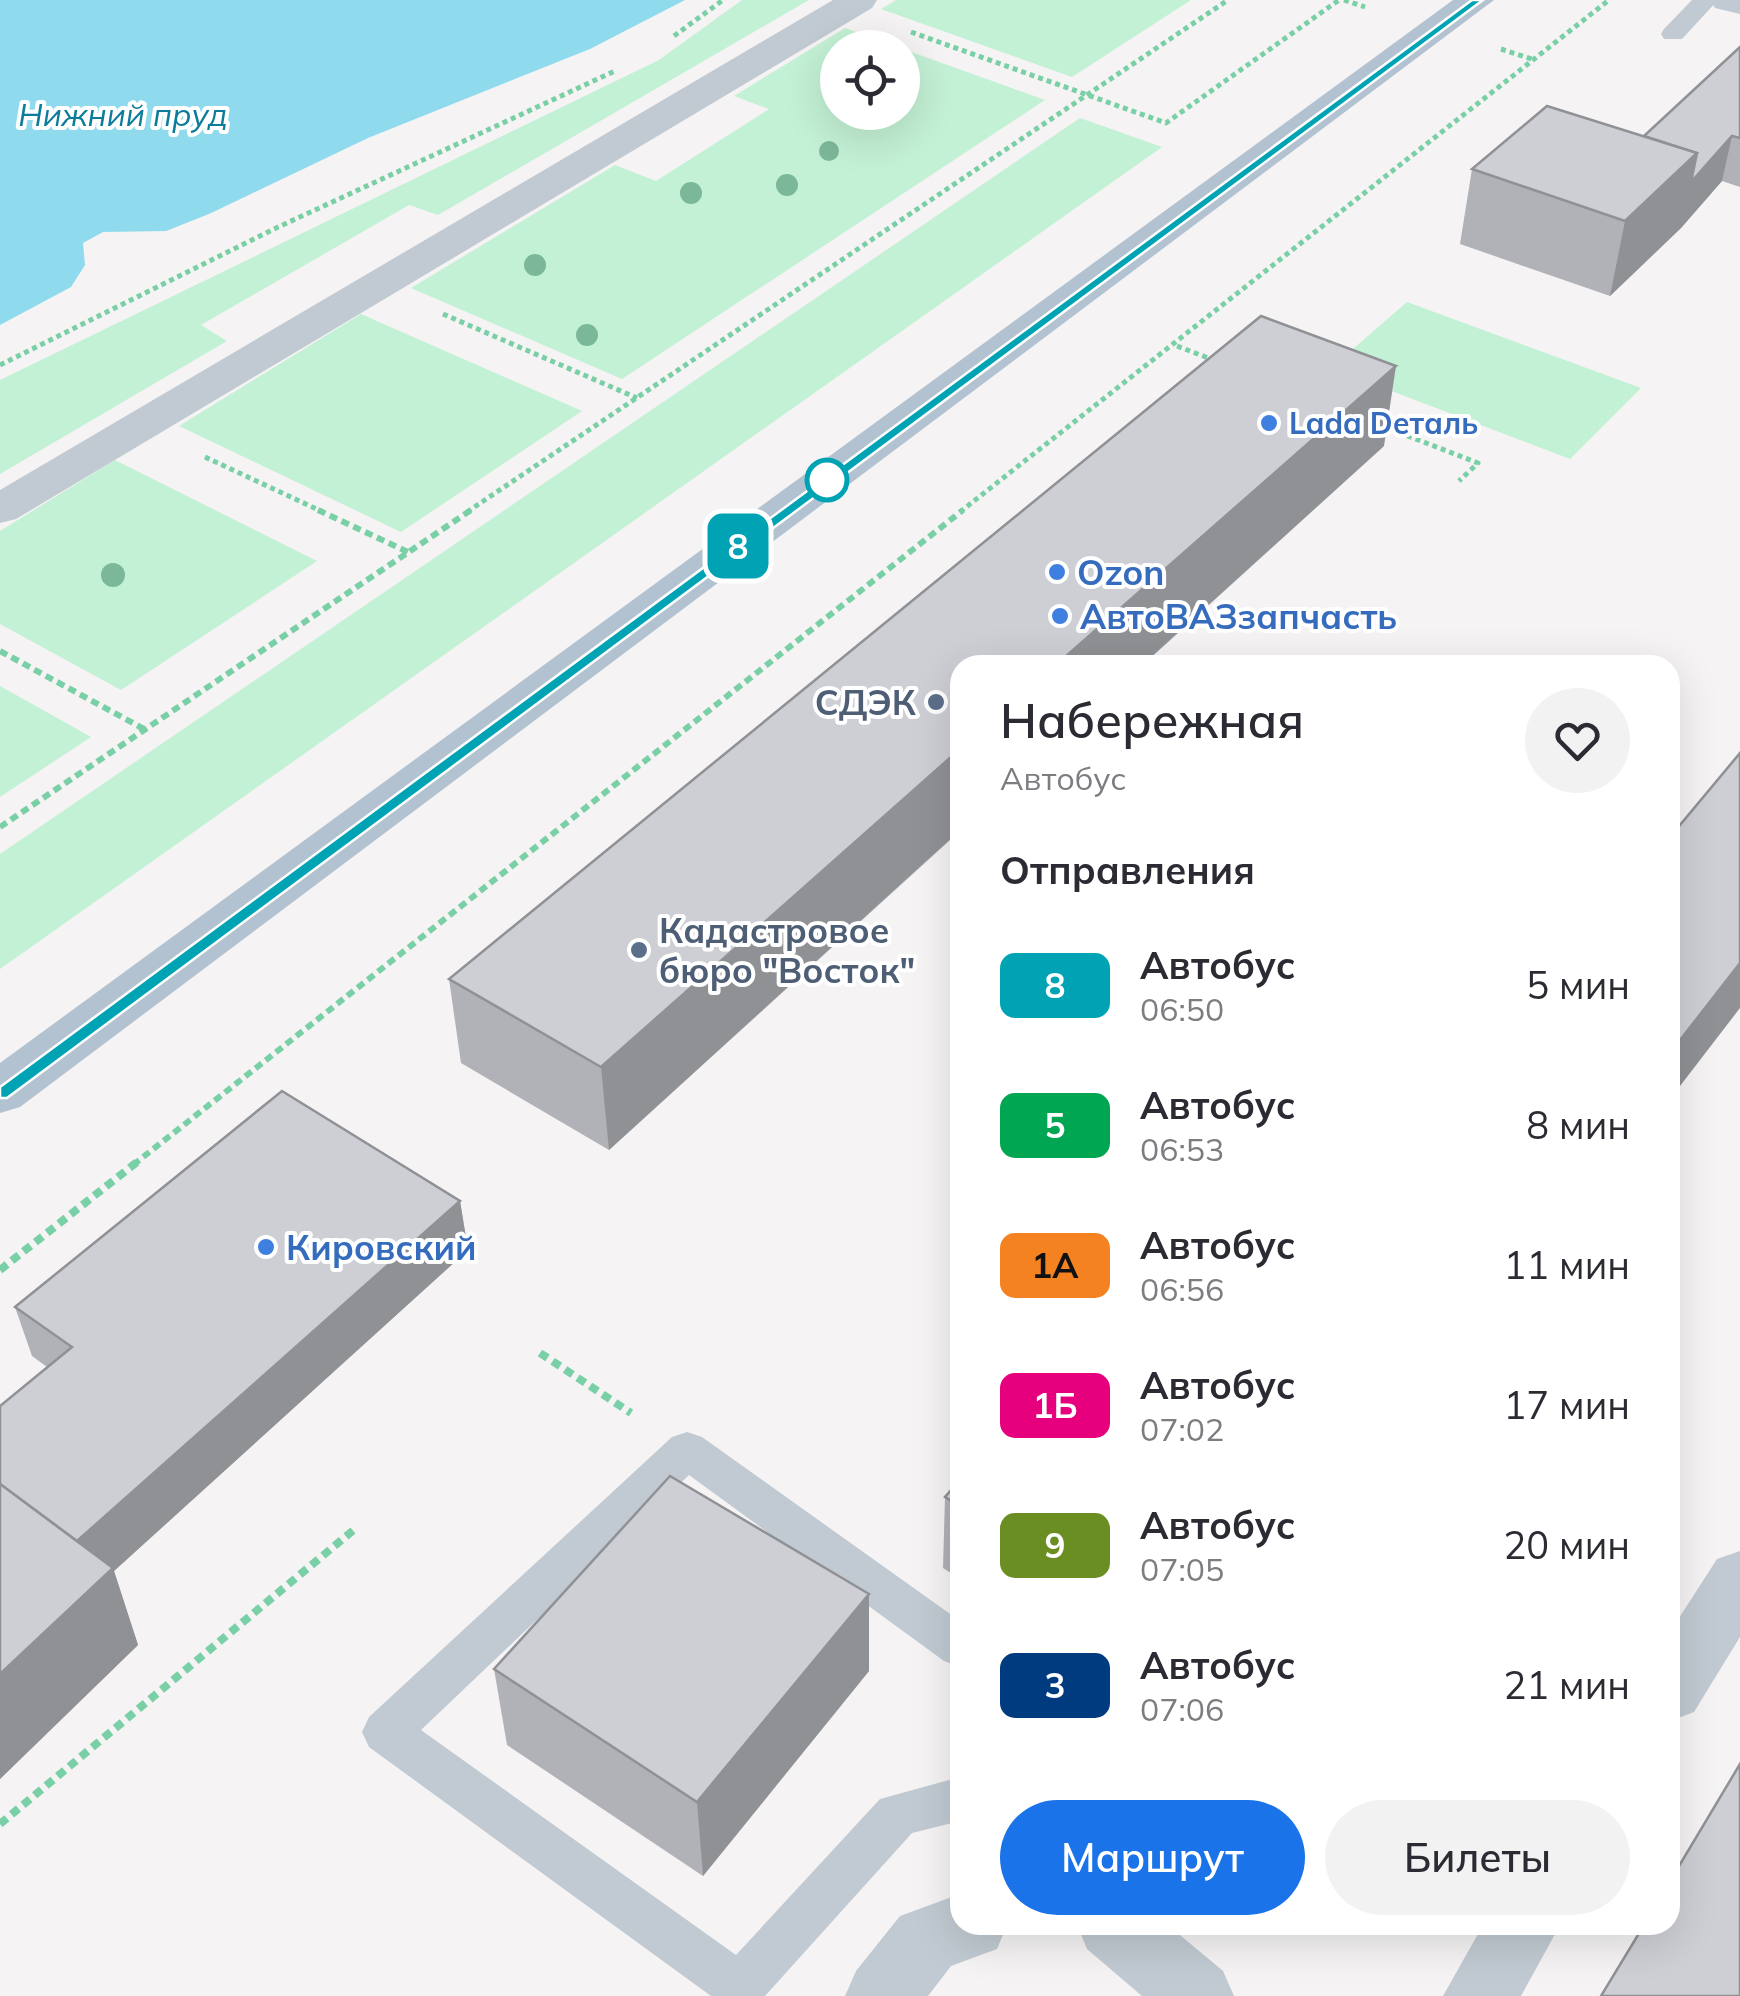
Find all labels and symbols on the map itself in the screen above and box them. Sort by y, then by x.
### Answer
water label: Нижний пруд [18,94,228,134]
place label: Lada Dеталь [1289,404,1478,442]
marker: Lada Dеталь [1258,412,1280,434]
unlabelled marker [806,459,848,501]
line badge: 8 [706,514,770,578]
place label: Ozon [1077,550,1164,594]
marker: Ozon [1046,561,1068,583]
place label: АвтоВАЗзапчасть [1080,594,1397,638]
marker: АвтоВАЗзапчасть [1049,605,1071,627]
place label: СДЭК [815,680,917,724]
marker: СДЭК [925,691,947,713]
place label: Кадастровое бюро "Восток" [659,908,915,992]
marker: Кадастровое бюро "Восток" [628,939,650,961]
place label: Кировский [286,1225,476,1269]
marker: Кировский [255,1236,277,1258]

